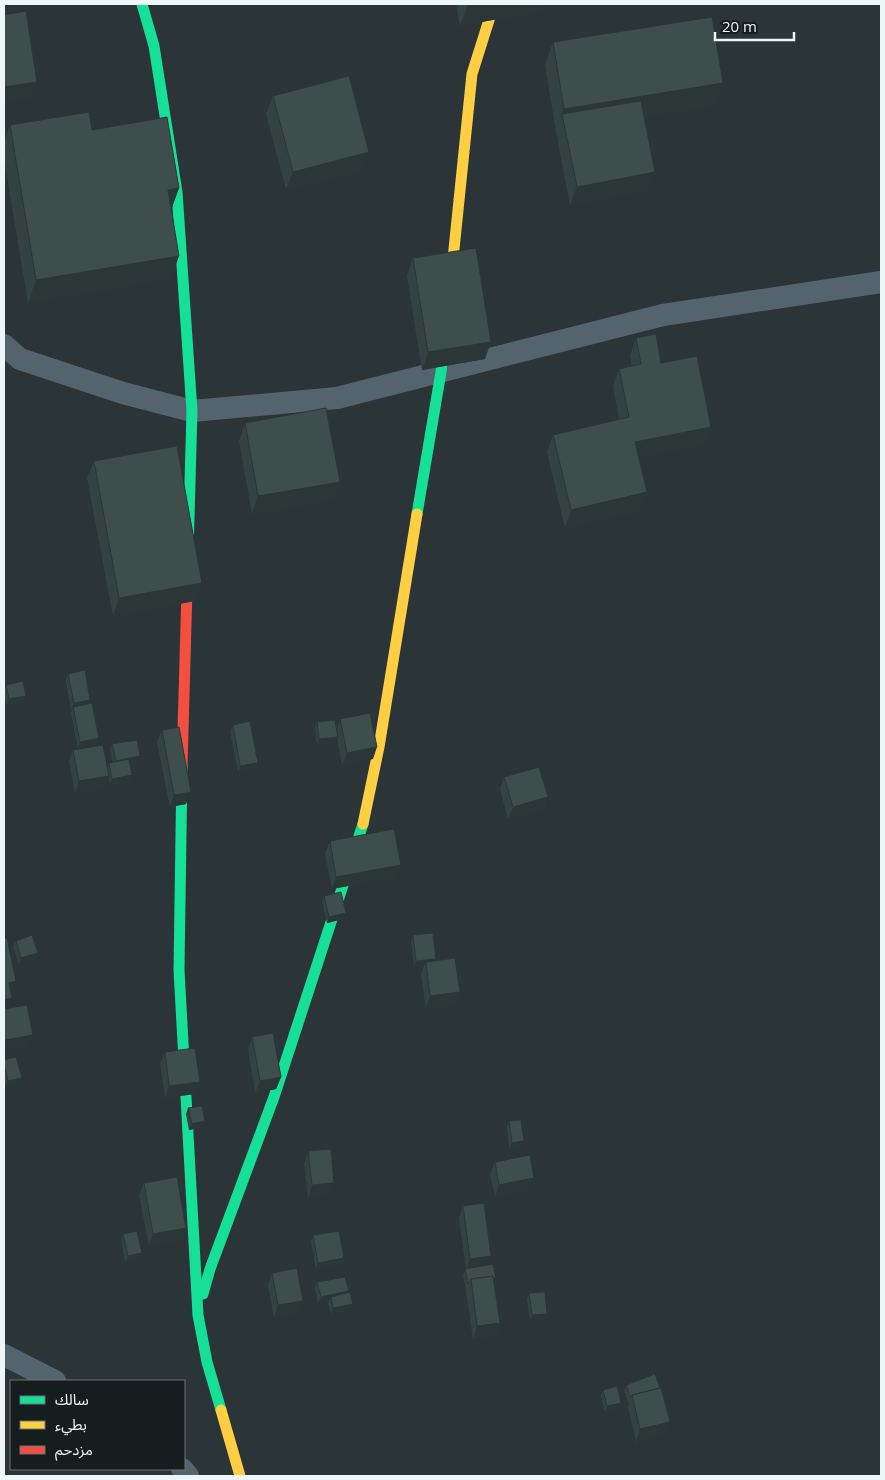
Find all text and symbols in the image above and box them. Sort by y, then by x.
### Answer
scale bar [715,10,794,42]
text: 20 m [722,16,757,36]
legend [10,1380,185,1470]
text: سالك [55,1389,89,1409]
text: بطيء [55,1414,87,1436]
text: مزدحم [55,1439,93,1461]

